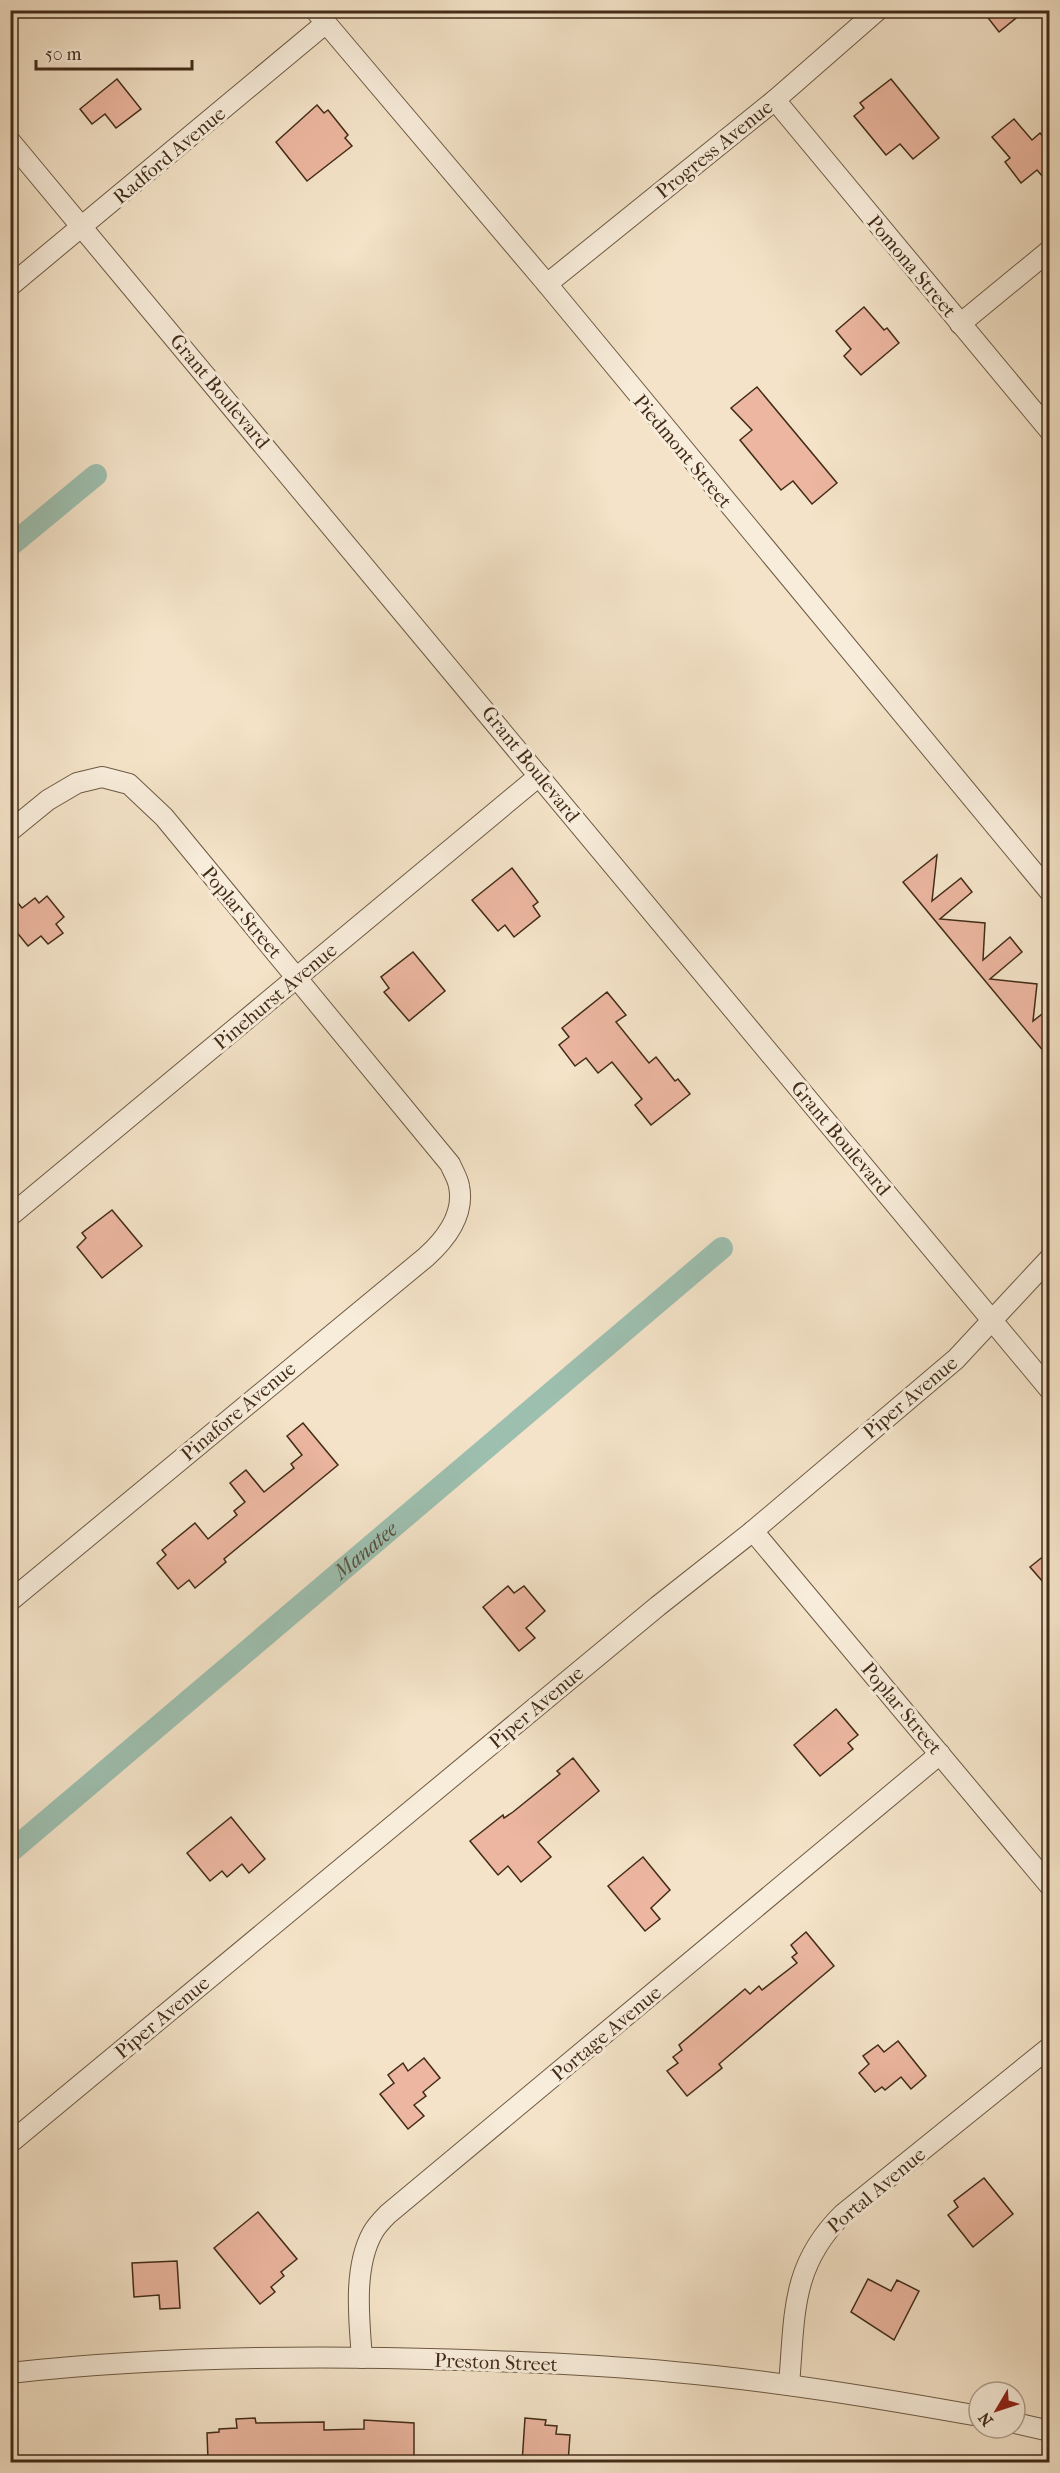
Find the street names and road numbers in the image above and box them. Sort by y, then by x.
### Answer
street label: Progress Avenue [651,95,777,203]
street label: Radford Avenue [109,102,230,209]
street label: Pomona Street [862,211,961,322]
street label: Grant Boulevard [165,329,275,454]
street label: Piedmont Street [629,390,737,513]
street label: Grant Boulevard [477,702,585,828]
street label: Poplar Street [197,862,287,963]
street label: Pinehurst Avenue [209,938,342,1055]
street label: Grant Boulevard [786,1076,896,1201]
street label: Piper Avenue [858,1351,962,1443]
street label: Pinafore Avenue [176,1357,300,1466]
street label: Poplar Street [857,1658,947,1759]
street label: Piper Avenue [484,1661,588,1753]
street label: Piper Avenue [110,1971,214,2063]
street label: Portage Avenue [547,1981,666,2086]
street label: Portal Avenue [823,2143,930,2238]
street label: Preston Street [434,2349,558,2376]

